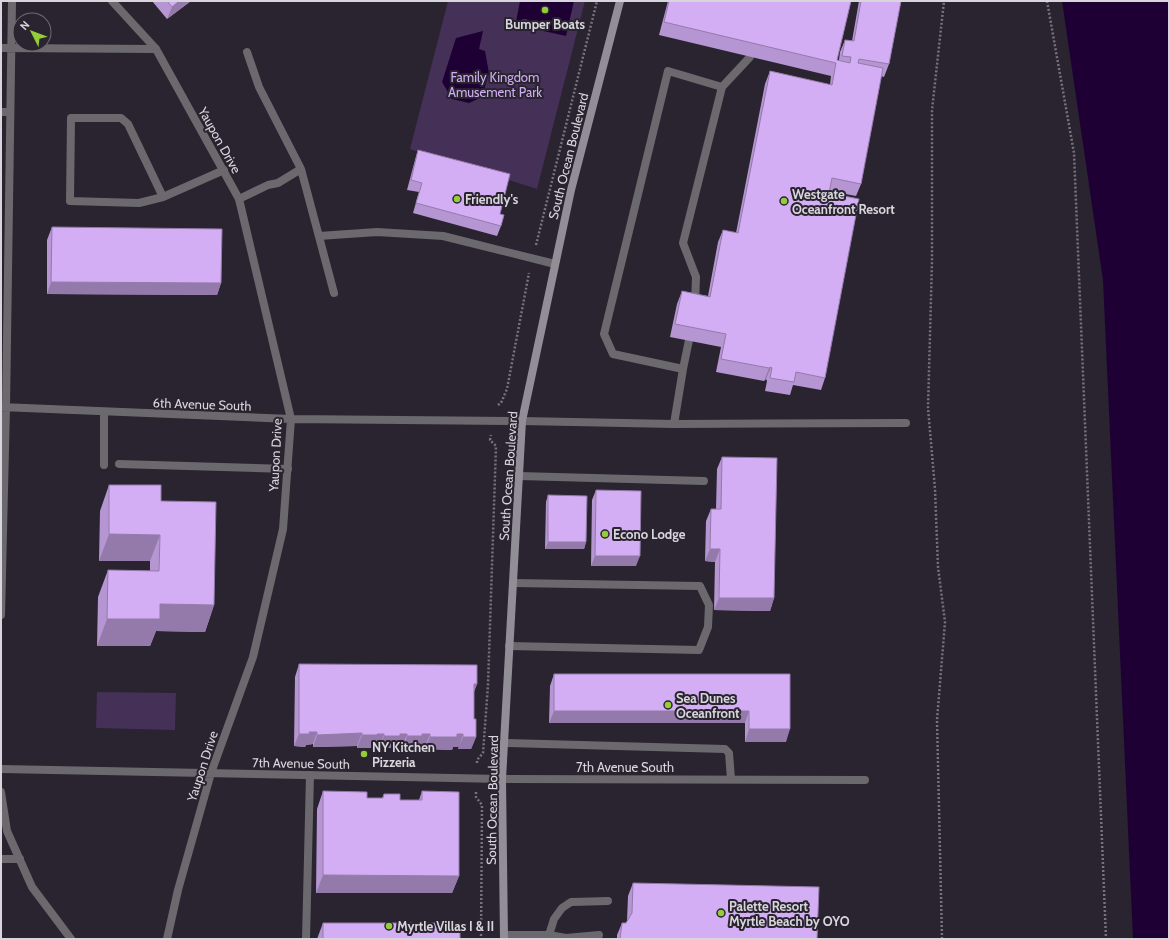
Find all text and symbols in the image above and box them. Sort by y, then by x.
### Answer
marker: Bumper Boats [540,5,550,15]
north arrow [12,12,52,52]
place label: Bumper Boats [505,16,585,32]
text: N [17,18,32,33]
park label: Family Kingdom Amusement Park [448,69,542,100]
street label: South Ocean Boulevard [545,91,591,221]
street label: Yaupon Drive [195,103,245,176]
place label: Westgate Oceanfront Resort [792,186,895,217]
place label: Friendly's [465,191,519,207]
marker: Friendly's [452,194,462,204]
marker: Westgate Oceanfront Resort [779,196,789,206]
street label: 6th Avenue South [152,394,252,414]
street label: South Ocean Boulevard [495,411,521,541]
street label: Yaupon Drive [265,418,285,493]
place label: Econo Lodge [613,526,686,542]
marker: Econo Lodge [600,529,610,539]
place label: Sea Dunes Oceanfront [676,690,740,721]
marker: Sea Dunes Oceanfront [663,700,673,710]
street label: Yaupon Drive [183,728,221,804]
street label: South Ocean Boulevard [483,735,501,865]
place label: NY Kitchen Pizzeria [372,739,435,770]
marker: NY Kitchen Pizzeria [359,749,369,759]
street label: 7th Avenue South [252,754,350,772]
street label: 7th Avenue South [576,759,674,775]
place label: Palette Resort Myrtle Beach by OYO [729,898,850,929]
marker: Palette Resort Myrtle Beach by OYO [716,908,726,918]
place label: Myrtle Villas I & II [397,918,494,934]
marker: Myrtle Villas I & II [384,921,394,931]

